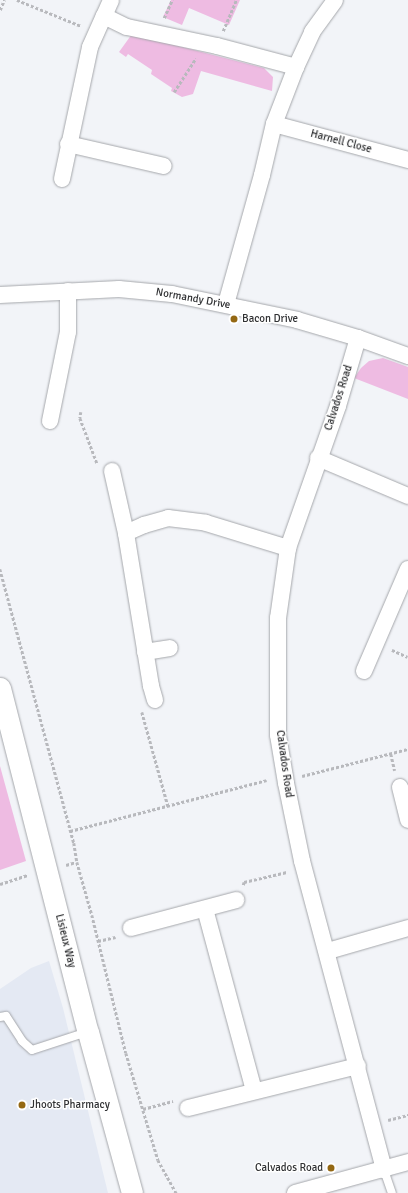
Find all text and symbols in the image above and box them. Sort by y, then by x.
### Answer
street label: Harnell Close [309,127,373,157]
street label: Normandy Drive [155,286,231,312]
place label: Bacon Drive [242,312,298,326]
marker: Bacon Drive [229,314,239,324]
street label: Calvados Road [322,364,356,432]
street label: Calvados Road [273,729,295,799]
street label: Lisieux Way [52,913,78,969]
place label: Jhoots Pharmacy [30,1098,110,1112]
marker: Jhoots Pharmacy [17,1100,27,1110]
place label: Calvados Road [255,1161,323,1175]
marker: Calvados Road [326,1163,336,1173]

